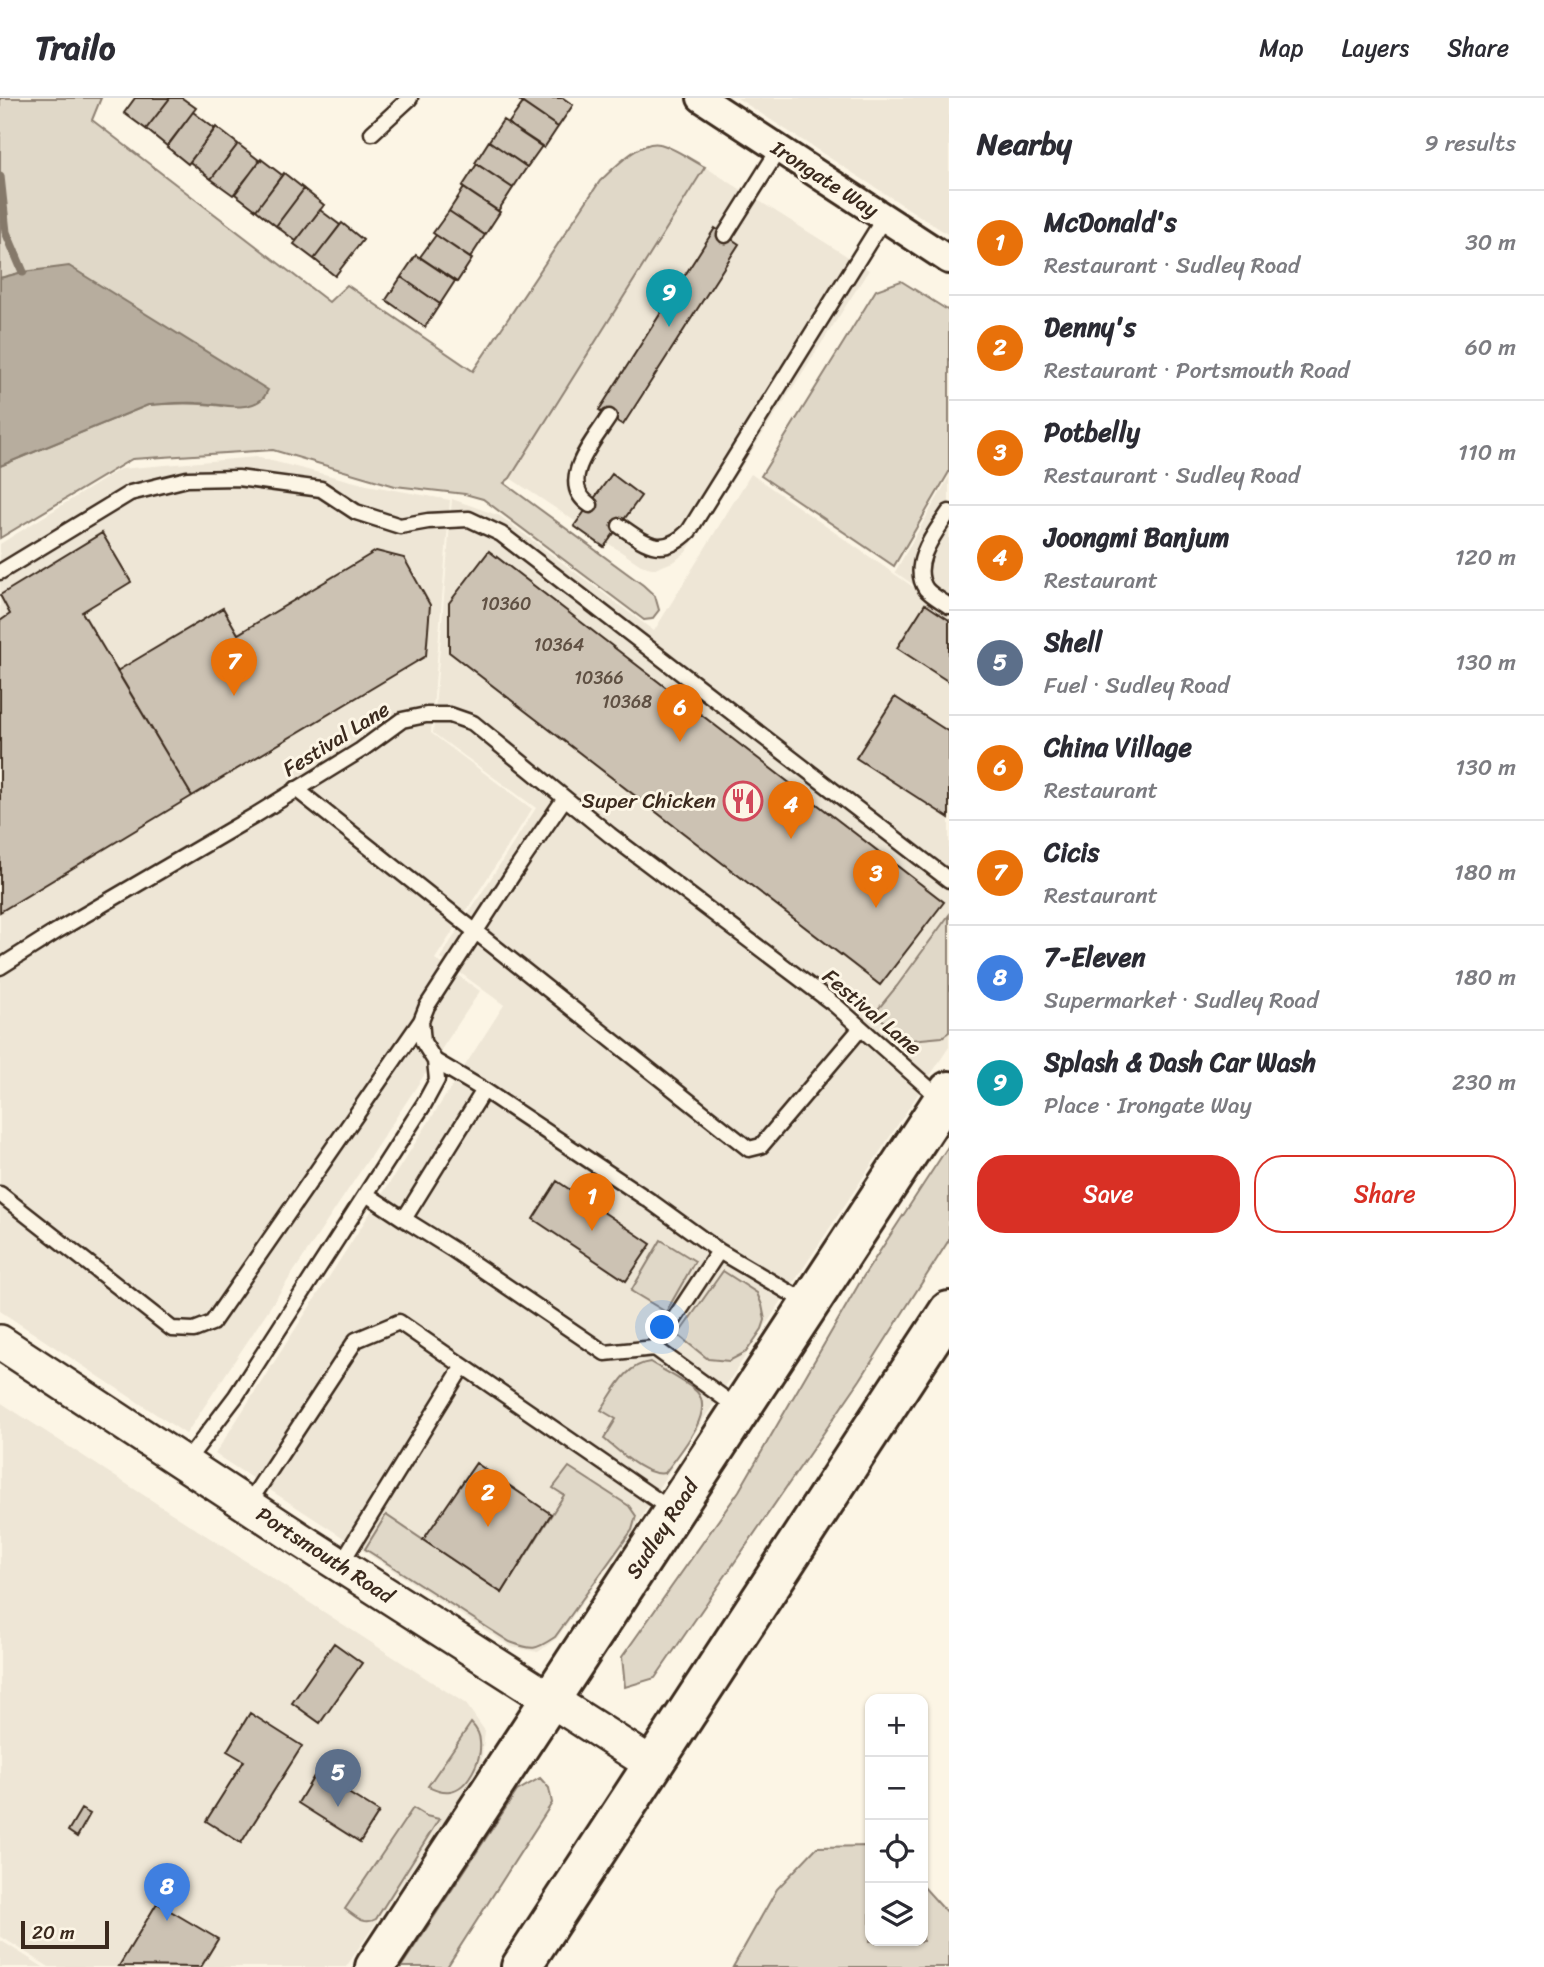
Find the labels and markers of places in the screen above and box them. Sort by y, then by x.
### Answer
pin: 9 [646,269,692,327]
pin: 7 [211,638,257,696]
pin: 6 [657,684,703,742]
restaurant icon: Super Chicken [722,780,764,822]
pin: 4 [768,781,814,839]
place label: Super Chicken [582,782,716,820]
pin: 3 [853,850,899,908]
pin: 1 [569,1173,615,1231]
pin: 2 [465,1469,511,1527]
pin: 5 [315,1749,361,1807]
pin: 8 [144,1863,190,1921]

